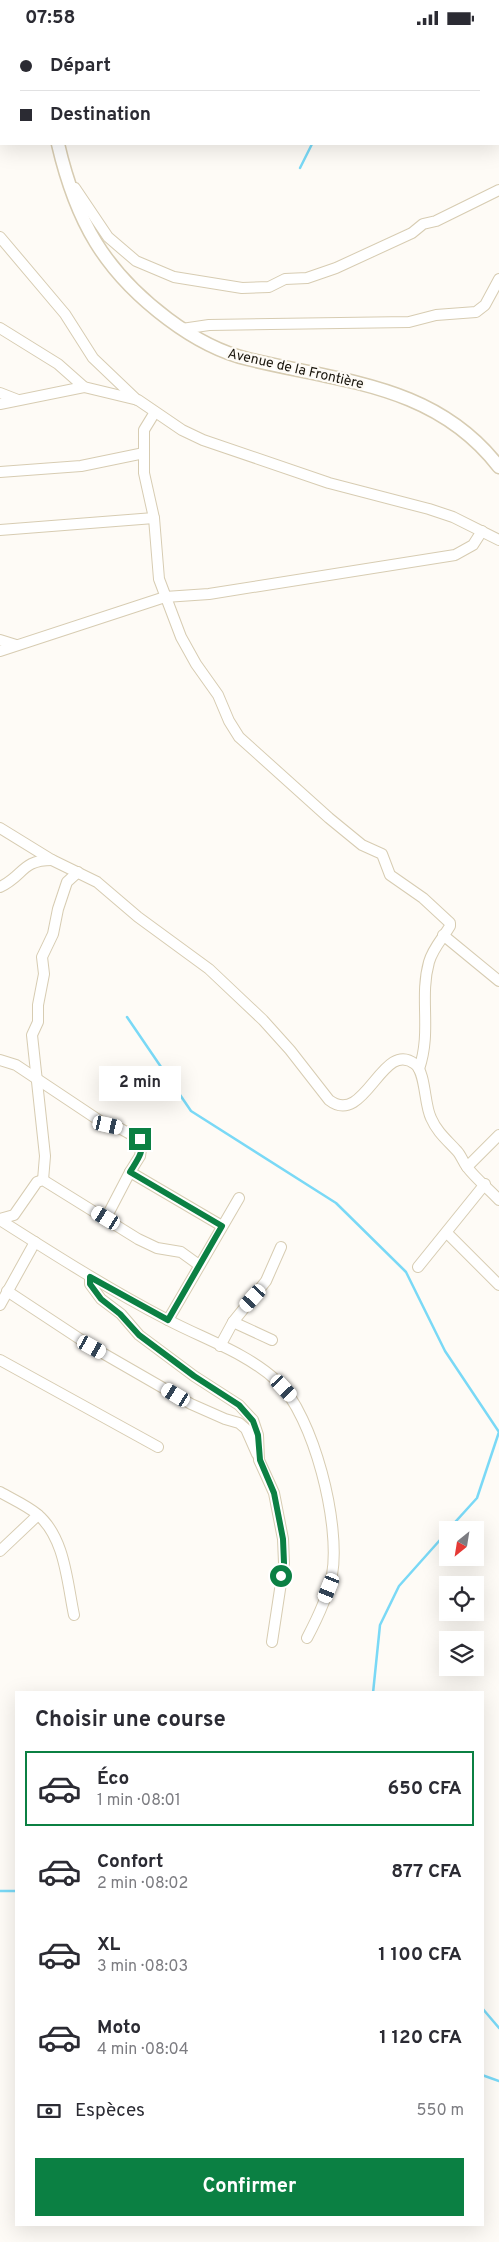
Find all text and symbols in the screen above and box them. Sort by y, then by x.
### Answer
text: 07:58 [25,6,76,30]
text: Départ [50,54,111,78]
text: Destination [50,103,151,127]
street label: Avenue de la Frontière [226,346,365,393]
callout: 2 min [99,1067,181,1101]
text: 2 min [119,1073,161,1093]
car [91,1114,124,1136]
route end [129,1128,151,1150]
car [89,1204,122,1232]
car [237,1282,268,1314]
car [75,1333,108,1361]
car [268,1372,299,1404]
car [159,1381,192,1409]
north arrow [439,1521,484,1566]
map controls [439,1521,484,1676]
route start [270,1565,292,1587]
car [316,1571,341,1605]
button: locate [439,1576,484,1621]
button: layers [439,1631,484,1676]
text: Choisir une course [35,1707,226,1734]
icon: car [37,1766,82,1811]
text: Éco [97,1767,129,1791]
text: 650 CFA [387,1777,462,1801]
text: 1 min · 08:01 [97,1791,181,1811]
icon: car [37,1849,82,1894]
text: Confort [97,1850,163,1874]
text: 877 CFA [391,1860,462,1884]
text: 2 min · 08:02 [97,1874,188,1894]
icon: car [37,1932,82,1977]
text: XL [97,1933,120,1957]
text: 1 100 CFA [378,1943,462,1967]
text: 3 min · 08:03 [97,1957,188,1977]
icon: car [37,2015,82,2060]
text: Moto [97,2016,141,2040]
text: 1 120 CFA [379,2026,462,2050]
text: 4 min · 08:04 [97,2040,189,2060]
icon: cash [35,2097,63,2125]
text: Espèces [75,2099,145,2123]
text: 550 m [417,2101,464,2121]
button: Confirmer [35,2158,464,2216]

